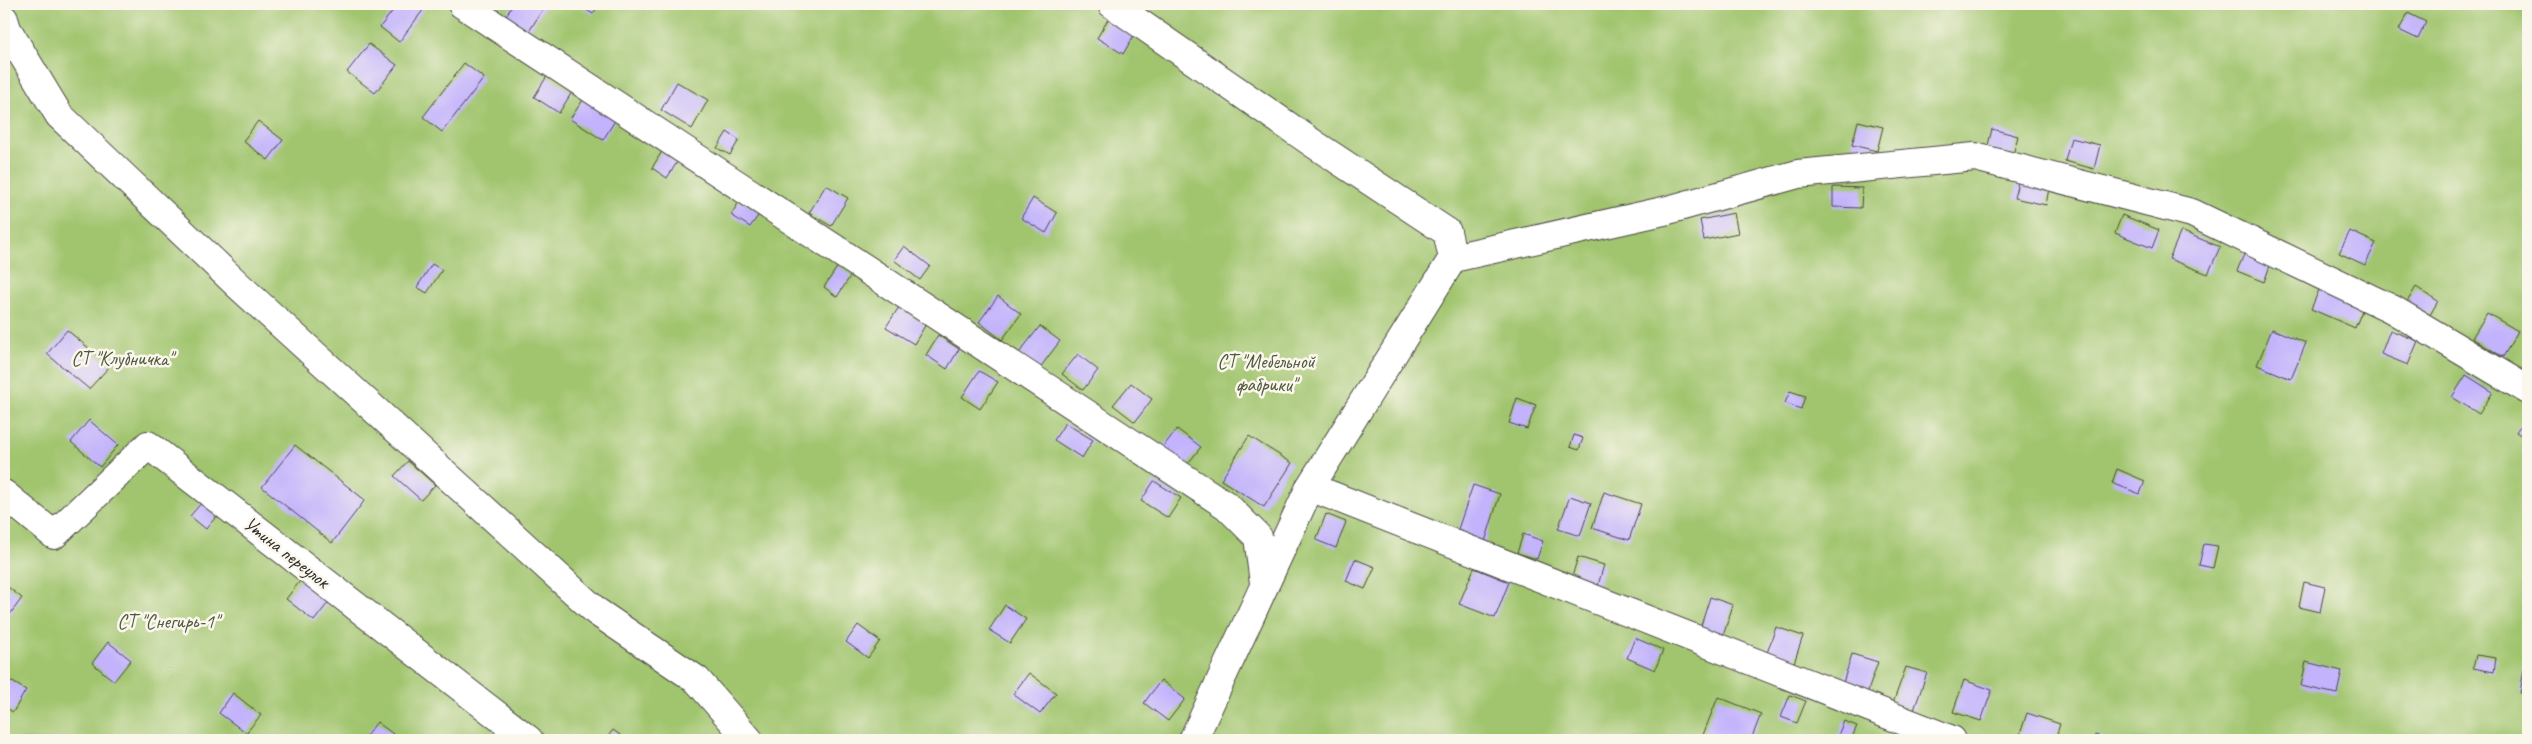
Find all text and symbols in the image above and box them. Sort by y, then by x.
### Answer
park label: СТ "Клубничка" [71,346,177,371]
park label: СТ "Мебельной фабрики" [1217,349,1316,397]
street label: Утина переулок [239,511,336,595]
park label: СТ "Снегирь-1" [117,609,223,634]

